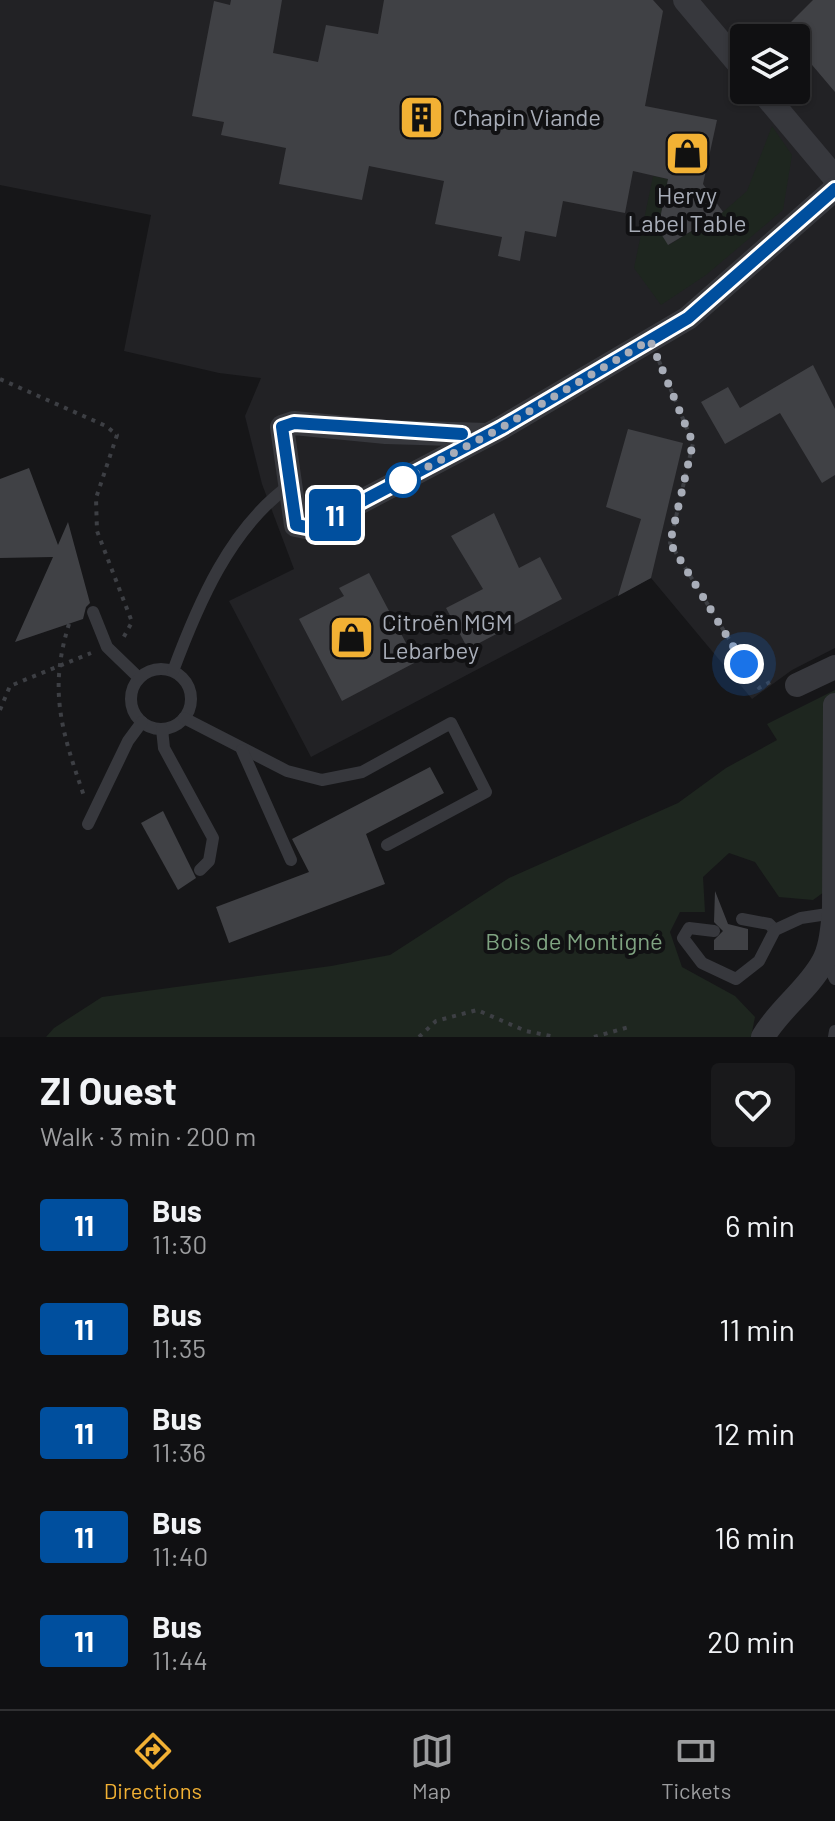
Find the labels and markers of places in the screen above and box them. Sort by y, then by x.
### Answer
building icon: Chapin Viande [398,94,446,142]
place label: Chapin Viande [453,102,601,131]
shop icon: Hervy Label Table [663,130,711,178]
place label: Hervy Label Table [628,180,746,237]
unlabelled marker [386,463,420,497]
place label: Citroën MGM Lebarbey [382,607,513,664]
shop icon: Citroën MGM Lebarbey [327,613,375,661]

